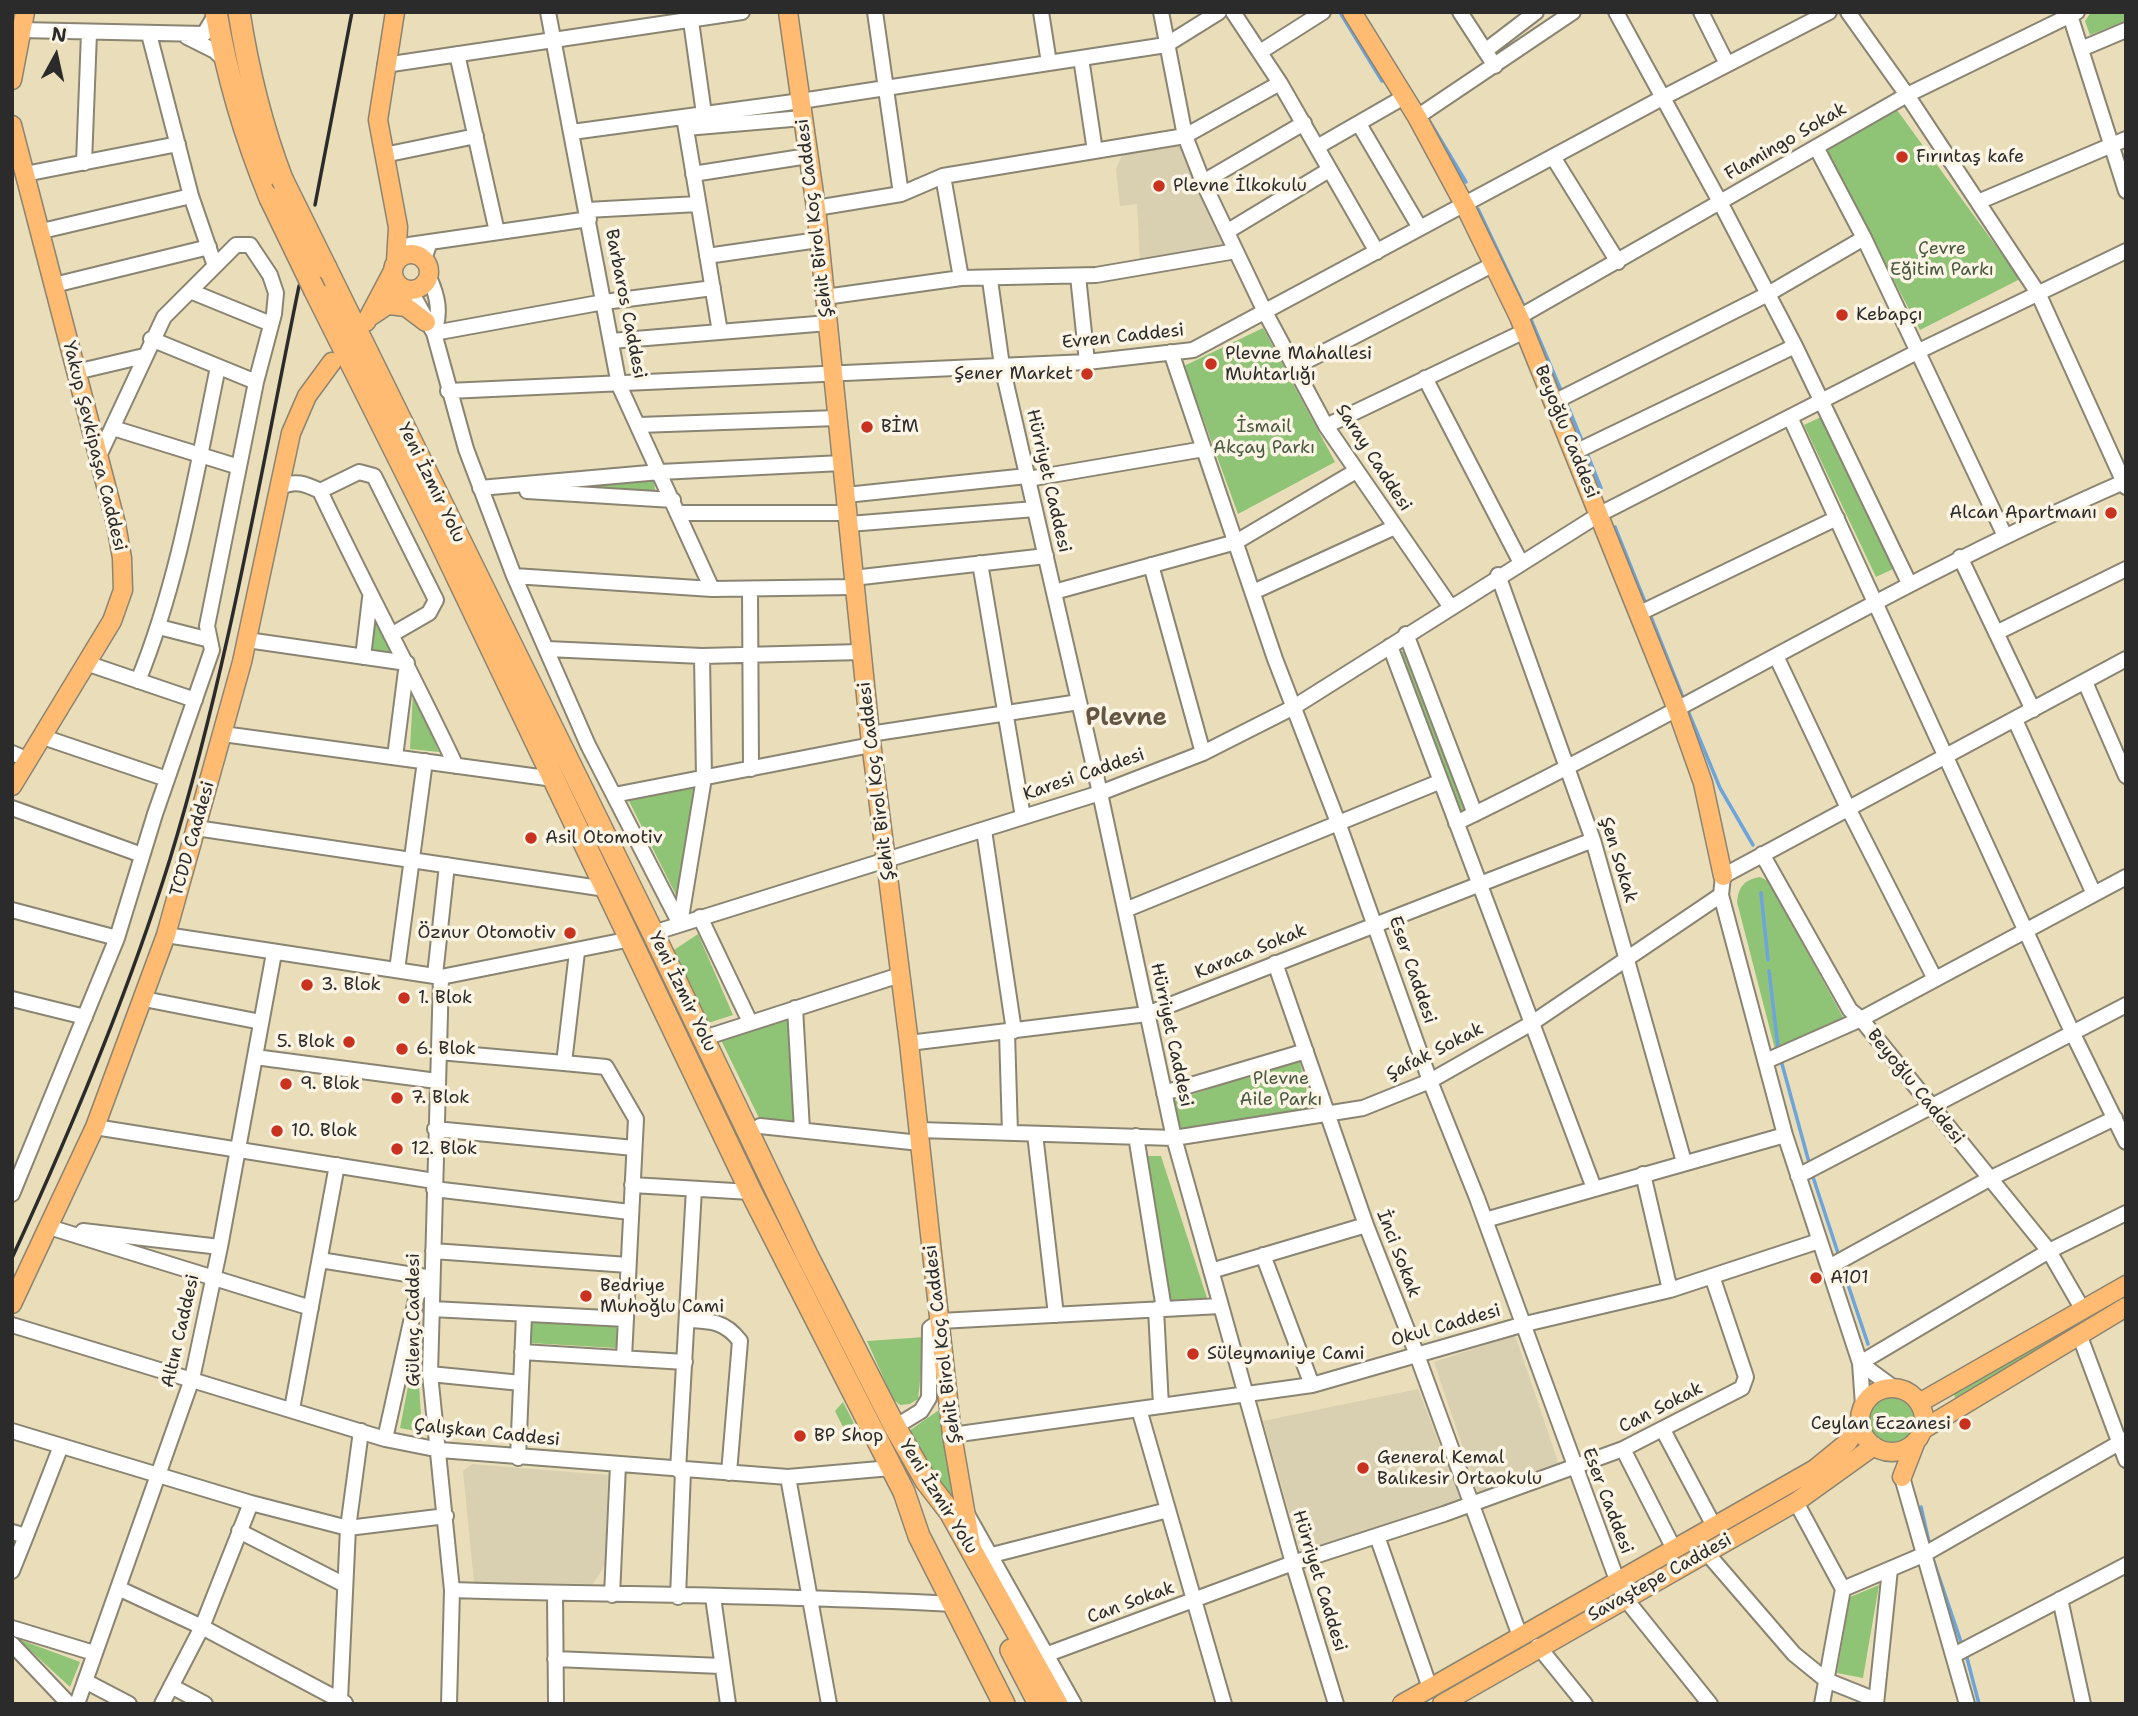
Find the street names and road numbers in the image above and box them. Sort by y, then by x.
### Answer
street label: Flamingo Sokak [1721,98,1851,186]
street label: Şehit Birol Koç Caddesi [792,117,838,319]
street label: Barbaros Caddesi [600,227,650,381]
street label: Evren Caddesi [1061,320,1185,354]
street label: Yakup Şevkipaşa Caddesi [57,339,131,553]
street label: Beyoğlu Caddesi [1529,362,1603,502]
street label: Saray Caddesi [1330,400,1416,516]
street label: Hürriyet Caddesi [1021,407,1075,555]
street label: Yeni İzmir Yolu [393,419,469,547]
street label: Şehit Birol Koç Caddesi [854,680,900,882]
street label: Karesi Caddesi [1020,744,1148,806]
street label: TCDD Caddesi [166,779,220,899]
street label: Şen Sokak [1595,814,1641,906]
street label: Eser Caddesi [1384,914,1440,1026]
street label: Karaca Sokak [1192,920,1310,984]
street label: Yeni İzmir Yolu [644,928,720,1056]
street label: Hürriyet Caddesi [1145,961,1197,1109]
street label: Şafak Sokak [1383,1018,1487,1086]
street label: Beyoğlu Caddesi [1862,1025,1968,1149]
street label: İnci Sokak [1371,1207,1425,1301]
street label: Şehit Birol Koç Caddesi [920,1243,966,1445]
street label: Gülenç Caddesi [403,1253,425,1387]
street label: Altın Caddesi [157,1272,205,1390]
street label: Okul Caddesi [1389,1300,1503,1352]
street label: Can Sokak [1616,1378,1706,1438]
street label: Çalışkan Caddesi [413,1415,561,1451]
street label: Yeni İzmir Yolu [894,1436,982,1558]
street label: Eser Caddesi [1577,1445,1637,1557]
street label: Hürriyet Caddesi [1287,1508,1351,1654]
street label: Savaştepe Caddesi [1584,1529,1736,1627]
street label: Can Sokak [1085,1577,1177,1629]

